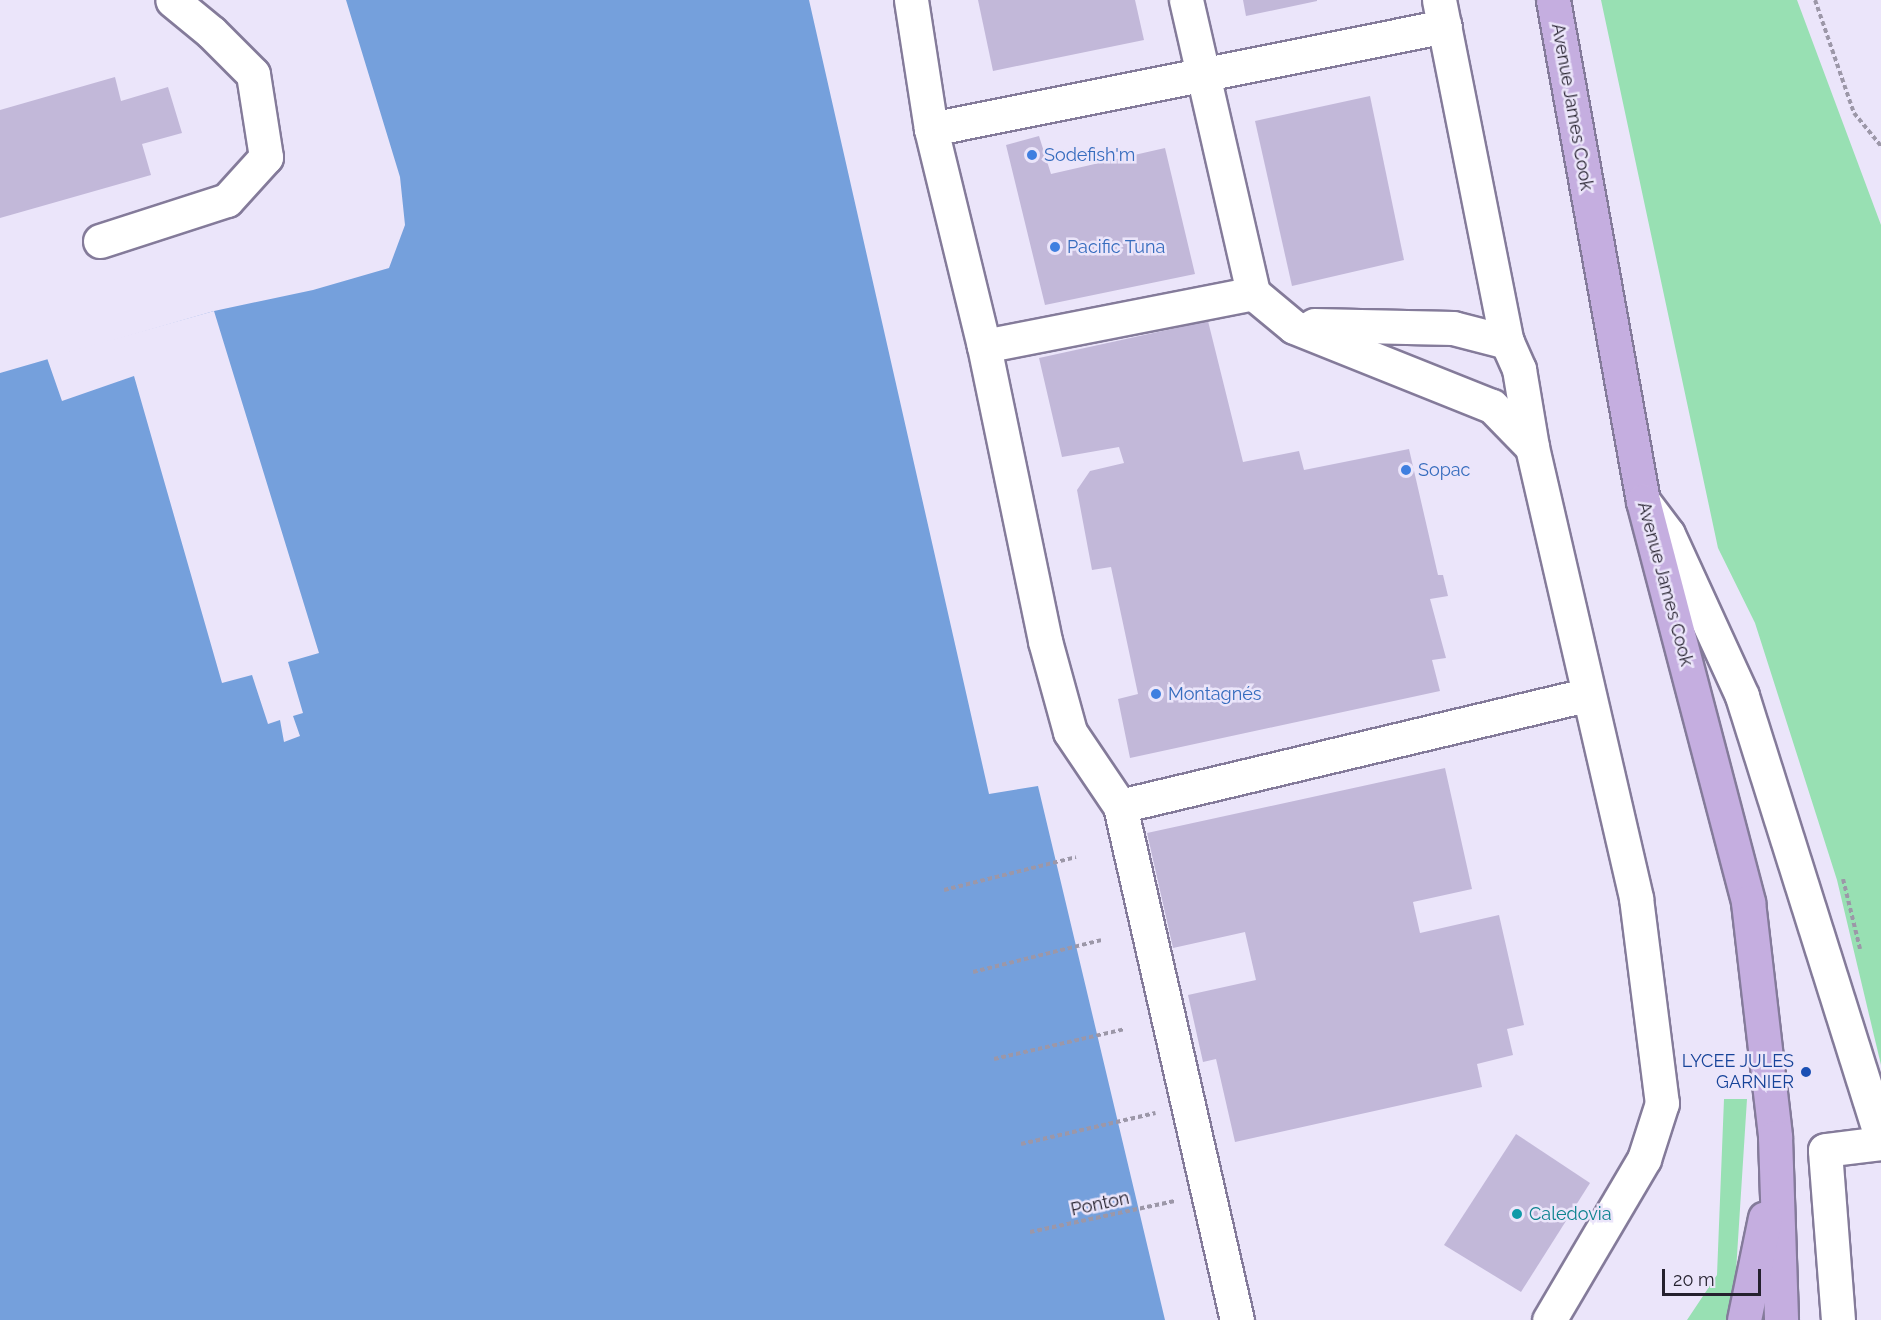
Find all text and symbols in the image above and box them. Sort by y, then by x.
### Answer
street label: Avenue James Cook [1547,22,1597,192]
place label: Sodefish'm [1044,144,1135,166]
marker: Sodefish'm [1025,148,1039,162]
place label: Pacific Tuna [1067,236,1166,258]
marker: Pacific Tuna [1048,240,1062,254]
place label: Sopac [1418,459,1470,481]
marker: Sopac [1399,463,1413,477]
street label: Avenue James Cook [1633,499,1697,669]
place label: Montagnés [1168,683,1261,705]
marker: Montagnés [1149,687,1163,701]
place label: LYCEE JULES GARNIER [1681,1051,1794,1094]
marker: LYCEE JULES GARNIER [1799,1065,1813,1079]
street label: Ponton [1069,1187,1131,1221]
place label: Caledovia [1529,1203,1612,1225]
marker: Caledovia [1510,1207,1524,1221]
scale bar [1665,1257,1764,1295]
text: 20 m [1673,1269,1715,1290]

